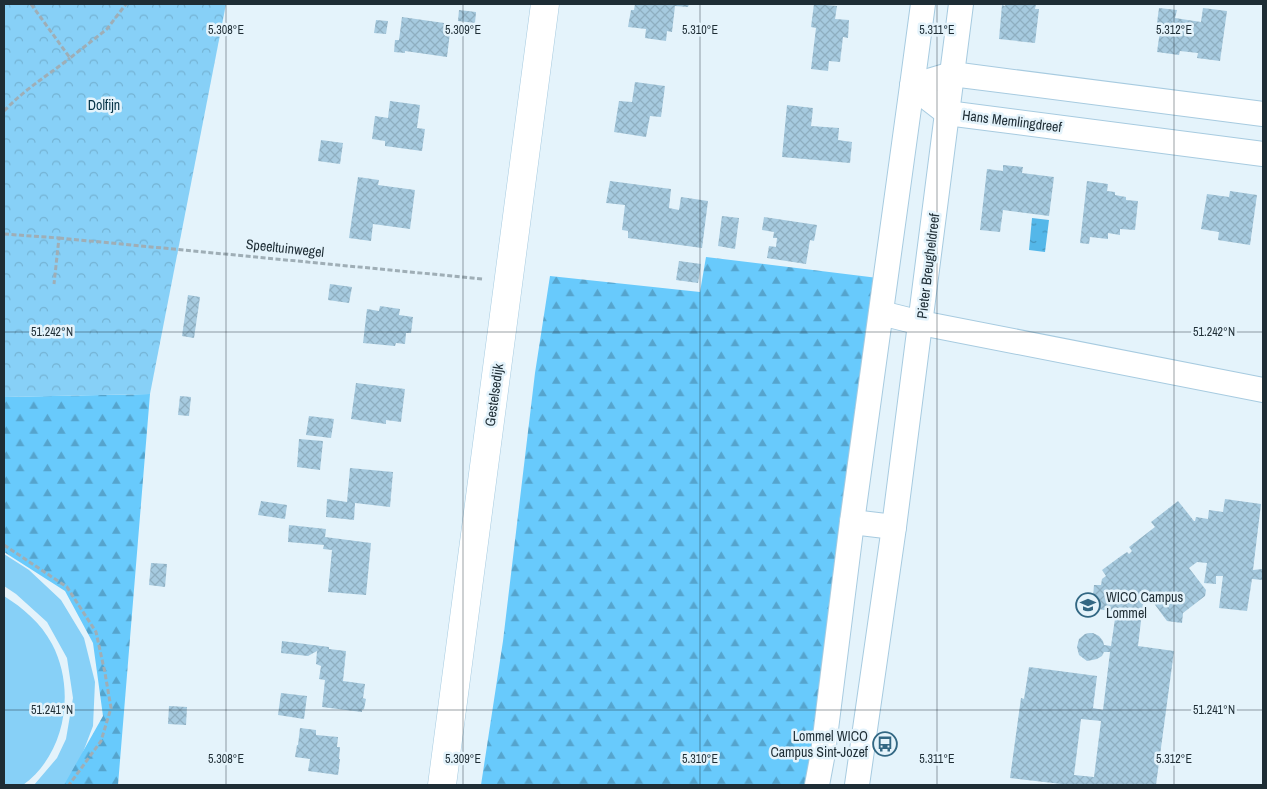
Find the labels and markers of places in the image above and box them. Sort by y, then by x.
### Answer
place label: WICO Campus Lommel [1106,588,1183,622]
school or university icon: WICO Campus Lommel [1075,592,1101,618]
place label: Lommel WICO Campus Sint-Jozef [770,727,869,761]
bus stop icon: Lommel WICO Campus Sint-Jozef [872,731,898,757]

